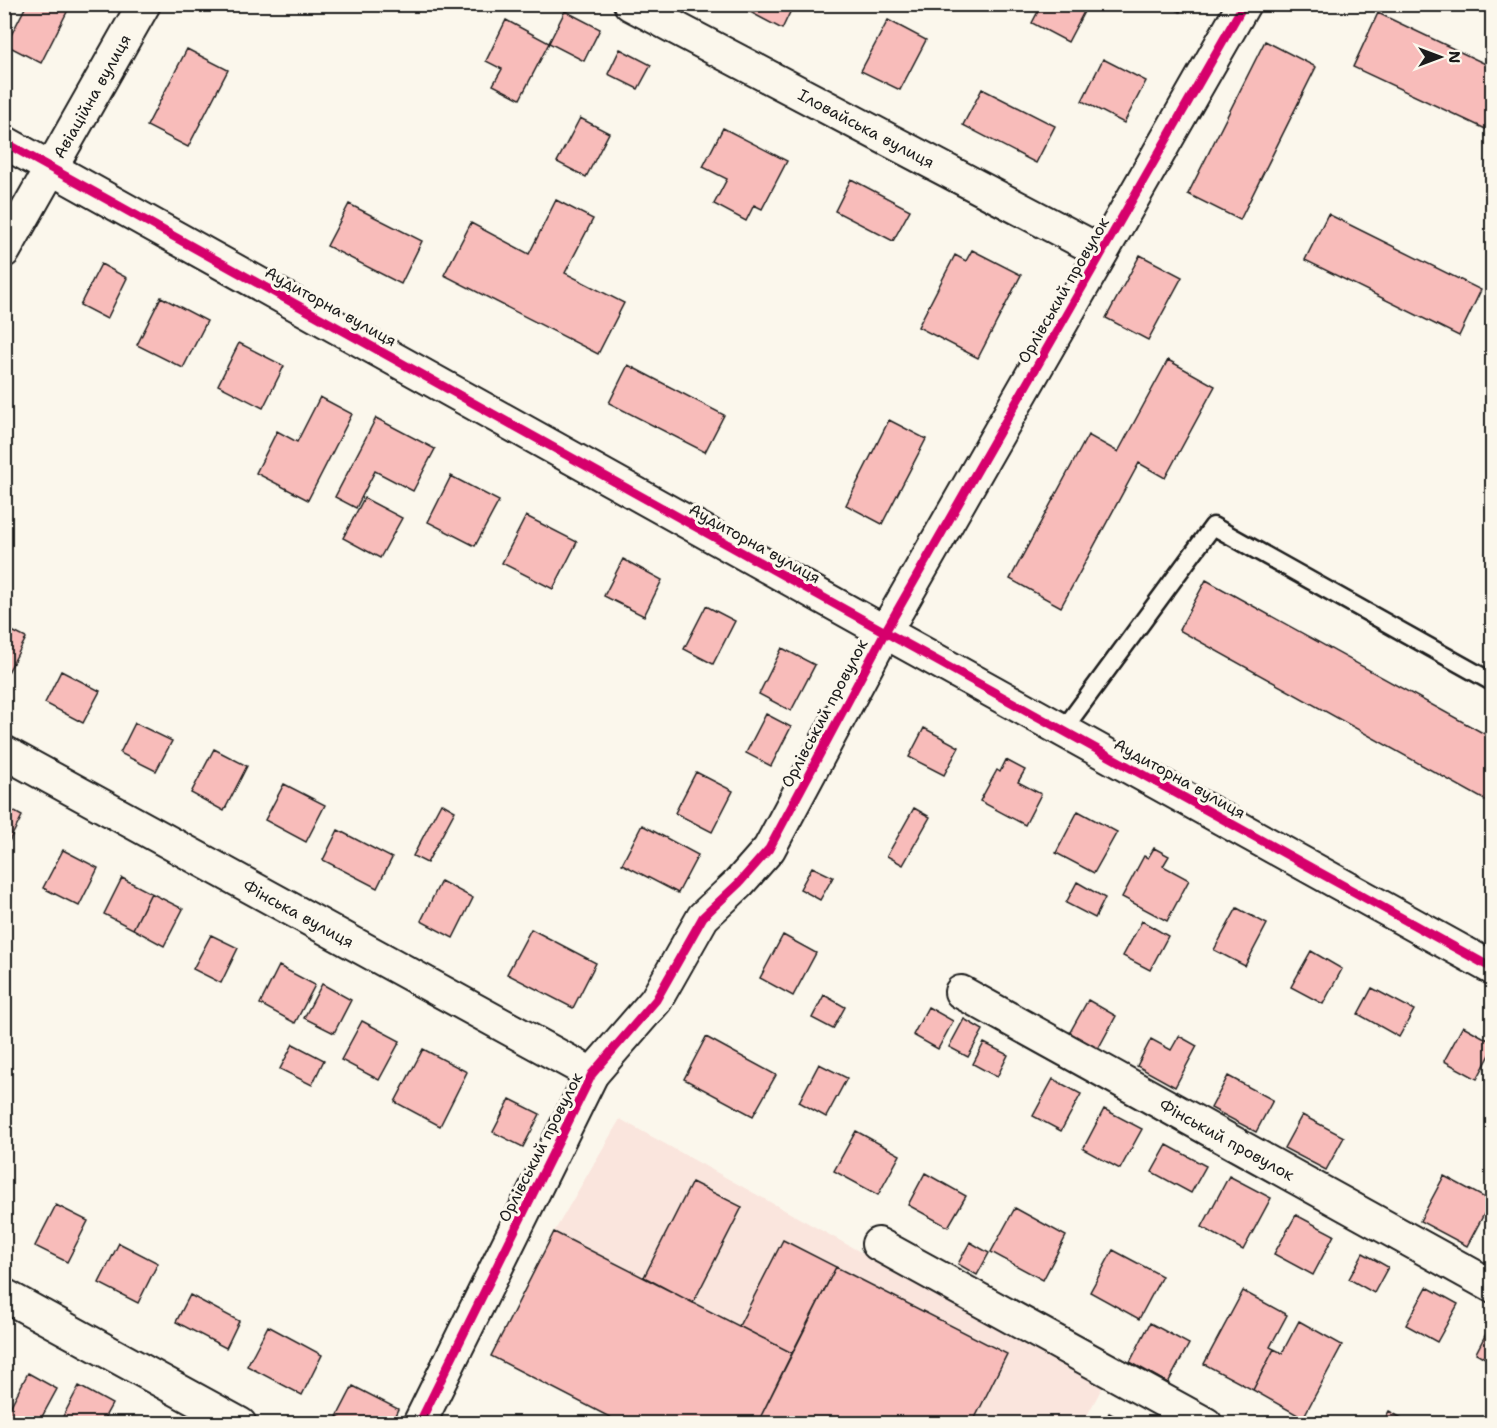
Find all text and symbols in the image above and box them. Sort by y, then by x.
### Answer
north arrow [1410,27,1470,87]
street label: Авіаційна вулиця [49,31,136,162]
text: N [1444,51,1465,63]
street label: Іловайська вулиця [794,84,938,173]
street label: Орлівський провулок [1013,213,1114,367]
street label: Аудиторна вулиця [261,262,400,351]
street label: Аудиторна вулиця [685,499,824,588]
street label: Орлівський провулок [776,635,873,791]
street label: Аудиторна вулиця [1110,734,1249,823]
street label: Фінська вулиця [239,875,358,953]
street label: Орлівський провулок [494,1068,588,1226]
street label: Фінський провулок [1156,1094,1298,1186]

